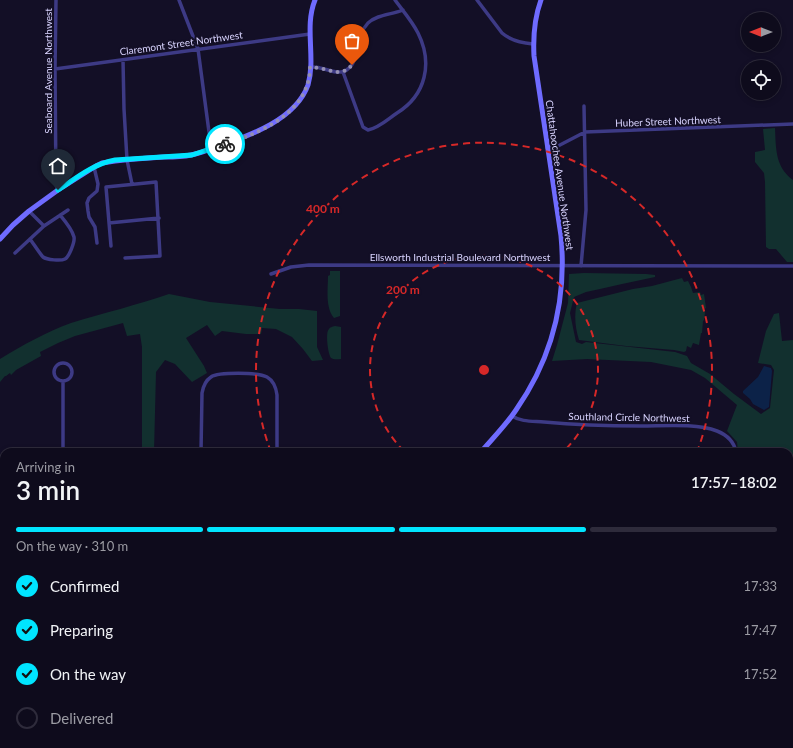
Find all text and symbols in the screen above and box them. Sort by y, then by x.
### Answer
street label: Seaboard Avenue Northwest [42,8,54,134]
north arrow [741,12,781,52]
map controls [741,12,781,100]
pin [335,24,369,65]
street label: Claremont Street Northwest [119,28,244,58]
icon: bag [341,30,363,52]
button: locate [741,60,781,100]
street label: Chattahoochee Avenue Northwest [544,99,577,251]
street label: Huber Street Northwest [615,113,721,129]
courier [205,124,245,164]
icon: bike [214,133,236,155]
pin [41,149,75,190]
icon: home [47,155,69,177]
text: 400 m [306,201,340,216]
street label: Ellsworth Industrial Boulevard Northwest [370,251,551,263]
text: 200 m [386,282,420,297]
centre of rings [477,363,491,377]
street label: Southland Circle Northwest [568,410,690,424]
text: Arriving in [16,459,75,475]
text: 17:57–18:02 [691,473,777,491]
text: 3 min [16,474,80,506]
text: On the way · 310 m [16,538,128,554]
icon: check [16,575,38,597]
text: Confirmed [50,577,119,595]
text: 17:33 [744,578,777,594]
icon: check [16,619,38,641]
text: Preparing [50,621,113,639]
text: 17:47 [744,622,777,638]
icon: check [16,663,38,685]
text: On the way [50,665,126,683]
text: 17:52 [744,666,777,682]
text: Delivered [50,709,113,727]

